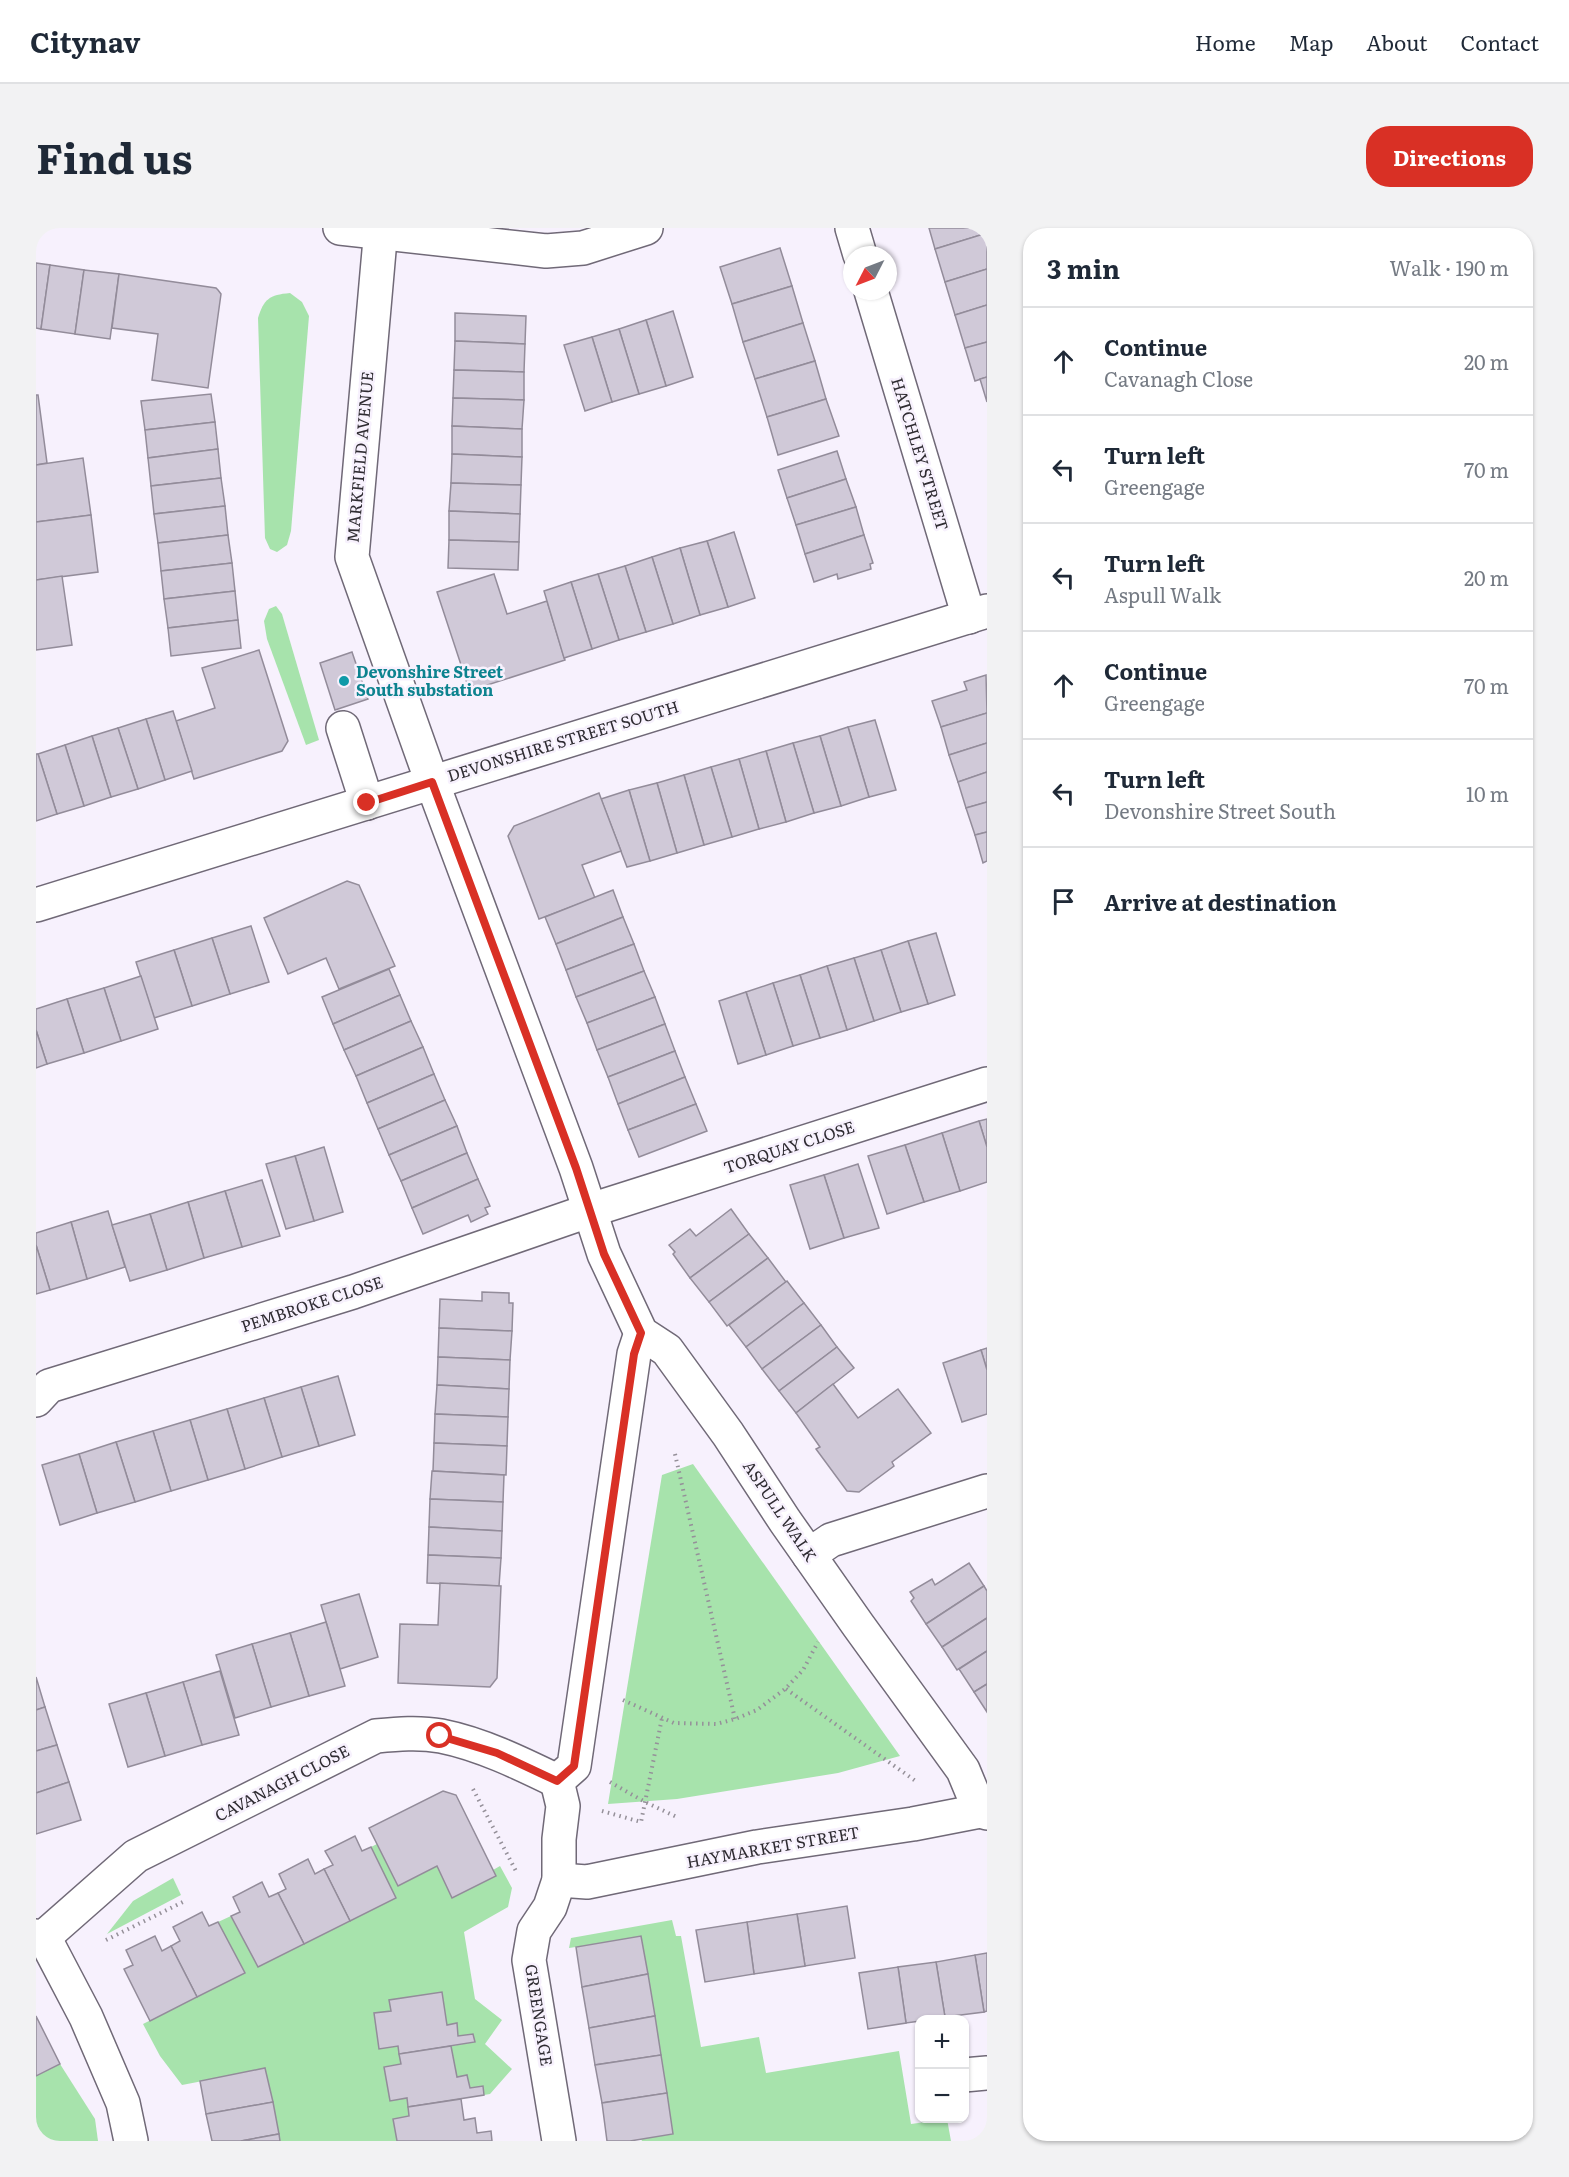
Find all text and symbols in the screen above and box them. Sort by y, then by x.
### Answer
text: Citynav [30,20,140,62]
text: Home [1195,26,1256,57]
text: Map [1289,26,1333,57]
text: About [1366,26,1428,57]
text: Contact [1461,26,1539,57]
text: Find us [36,125,193,187]
button: Directions [1366,126,1533,187]
north arrow [843,246,897,300]
text: 3 min [1047,248,1120,287]
text: Walk · 190 m [1390,252,1509,282]
text: Continue [1104,330,1207,363]
icon: ahead [1047,345,1080,378]
text: 20 m [1464,346,1509,376]
text: Cavanagh Close [1104,363,1253,393]
street label: MARKFIELD AVENUE [340,370,378,544]
street label: HATCHLEY STREET [886,374,956,533]
text: Turn left [1104,438,1205,471]
icon: left [1047,453,1080,486]
text: 70 m [1464,454,1509,484]
text: Greengage [1104,471,1205,501]
text: Turn left [1104,546,1205,579]
icon: left [1047,561,1080,594]
text: 20 m [1464,562,1509,592]
text: Aspull Walk [1104,579,1221,609]
text: Continue [1104,654,1207,687]
place label: Devonshire Street South substation [356,659,503,701]
icon: ahead [1047,669,1080,702]
text: 70 m [1464,670,1509,700]
marker: Devonshire Street South substation [337,674,351,688]
text: Greengage [1104,687,1205,717]
street label: DEVONSHIRE STREET SOUTH [444,693,682,787]
text: Turn left [1104,762,1205,795]
icon: left [1047,777,1080,810]
text: 10 m [1466,778,1509,808]
route end [353,789,379,815]
text: Devonshire Street South [1104,795,1336,825]
icon: arrive [1047,885,1080,918]
text: Arrive at destination [1104,885,1337,918]
street label: TORQUAY CLOSE [720,1114,857,1179]
street label: PEMBROKE CLOSE [238,1269,386,1337]
street label: ASPULL WALK [738,1455,824,1566]
route start [426,1722,452,1748]
street label: CAVANAGH CLOSE [210,1738,353,1826]
street label: HAYMARKET STREET [684,1819,861,1873]
street label: GREENGAGE [520,1962,560,2068]
map controls [915,2015,969,2123]
button: + [915,2015,969,2069]
button: − [915,2069,969,2123]

